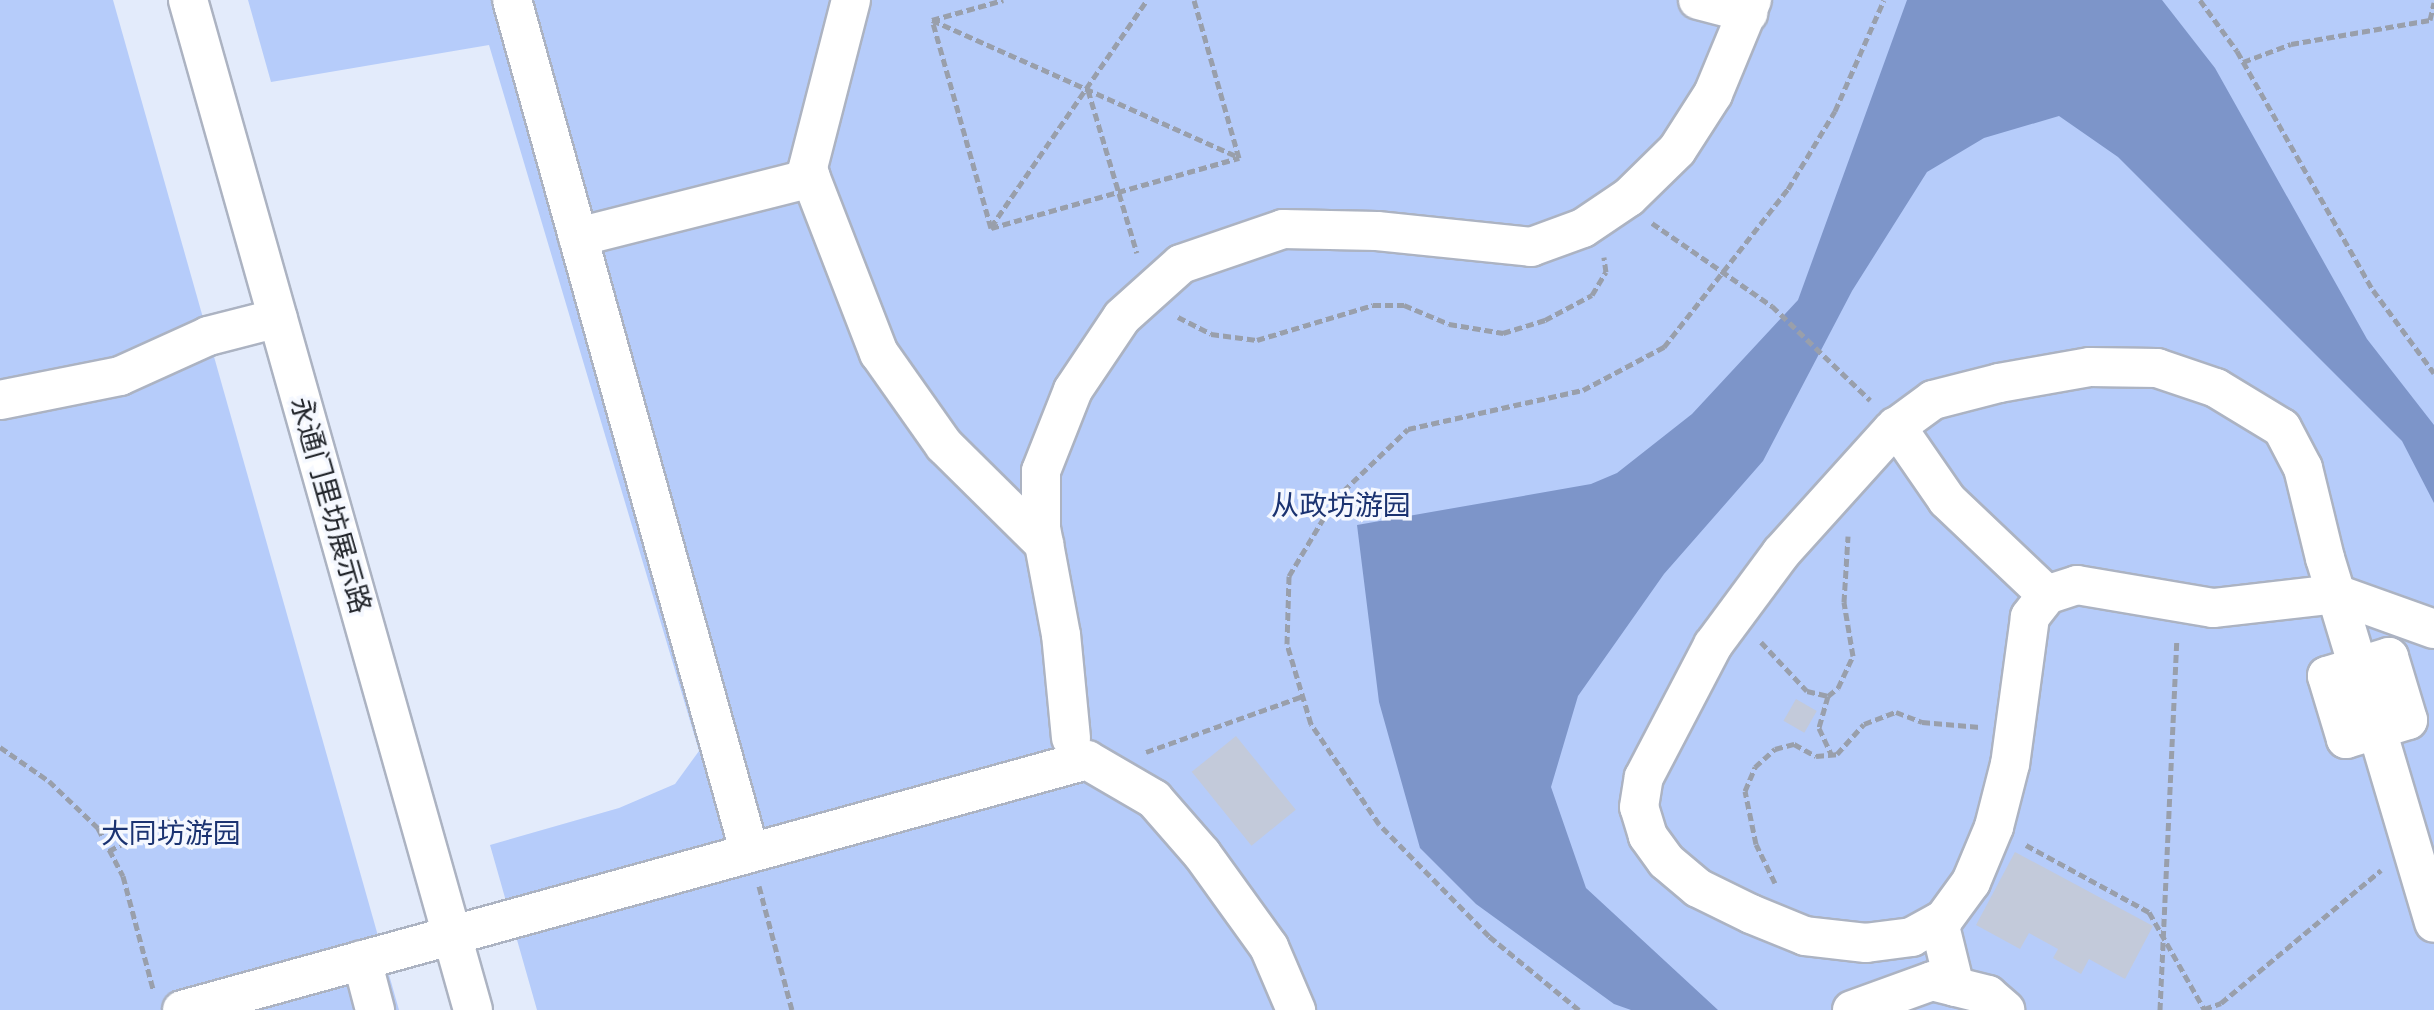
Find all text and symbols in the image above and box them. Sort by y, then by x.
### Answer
street label: 永通门里坊展示路 [284,393,378,617]
park label: 从政坊游园 [1271,488,1411,522]
park label: 大同坊游园 [101,816,241,850]

